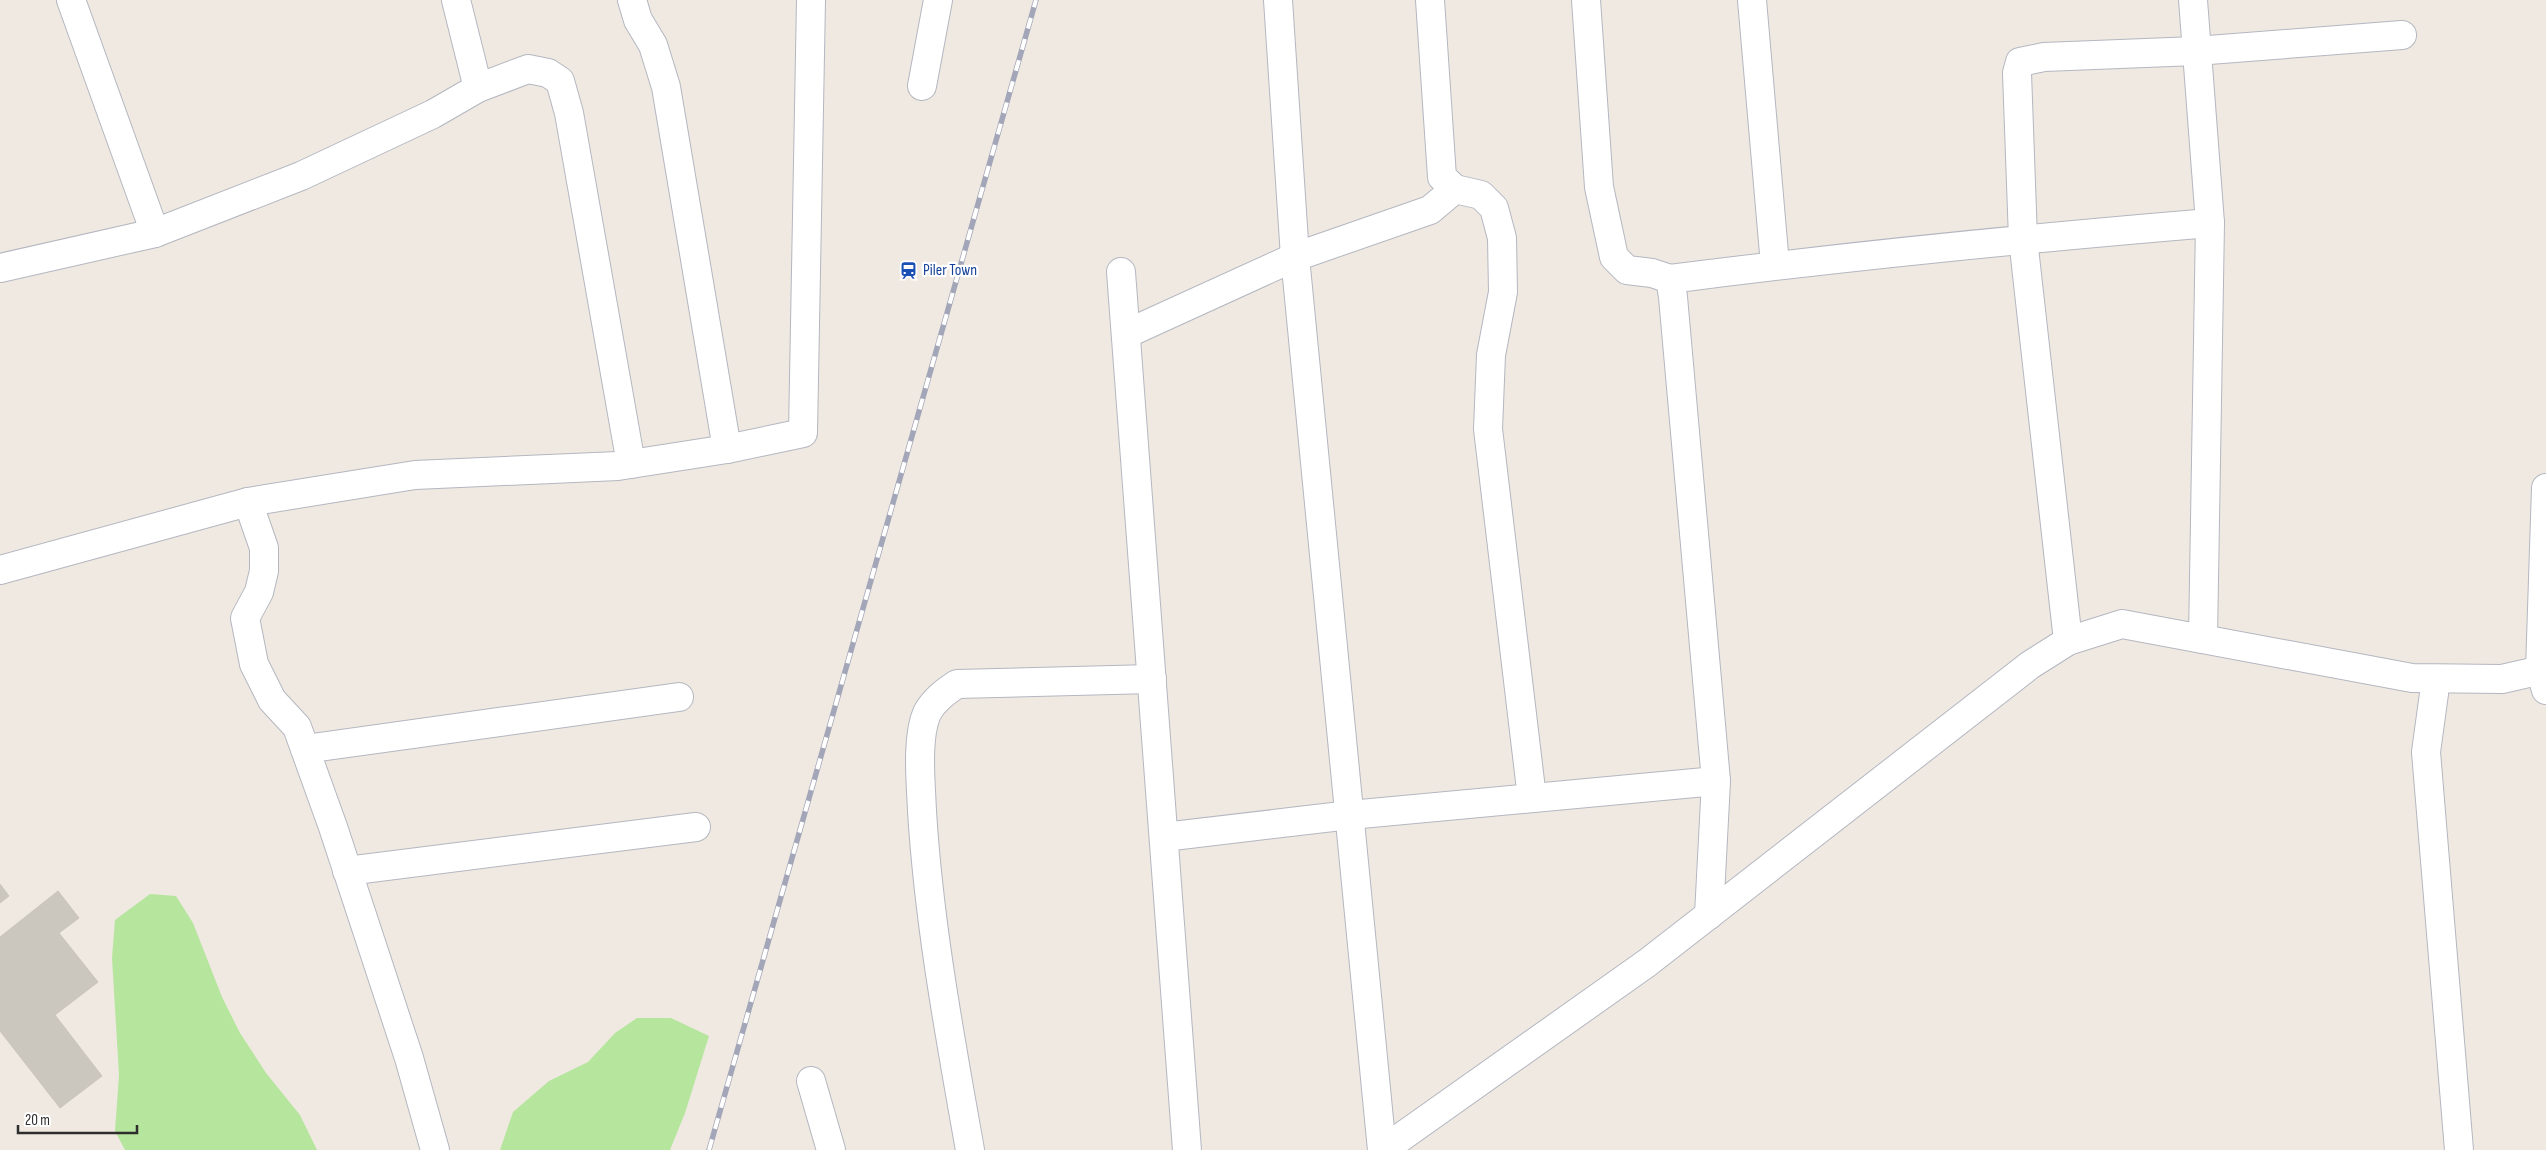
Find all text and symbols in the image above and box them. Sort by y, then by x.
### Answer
station icon: Piler Town [899,260,919,280]
place label: Piler Town [923,261,977,280]
scale bar [18,1102,136,1134]
text: 20 m [25,1111,50,1130]

